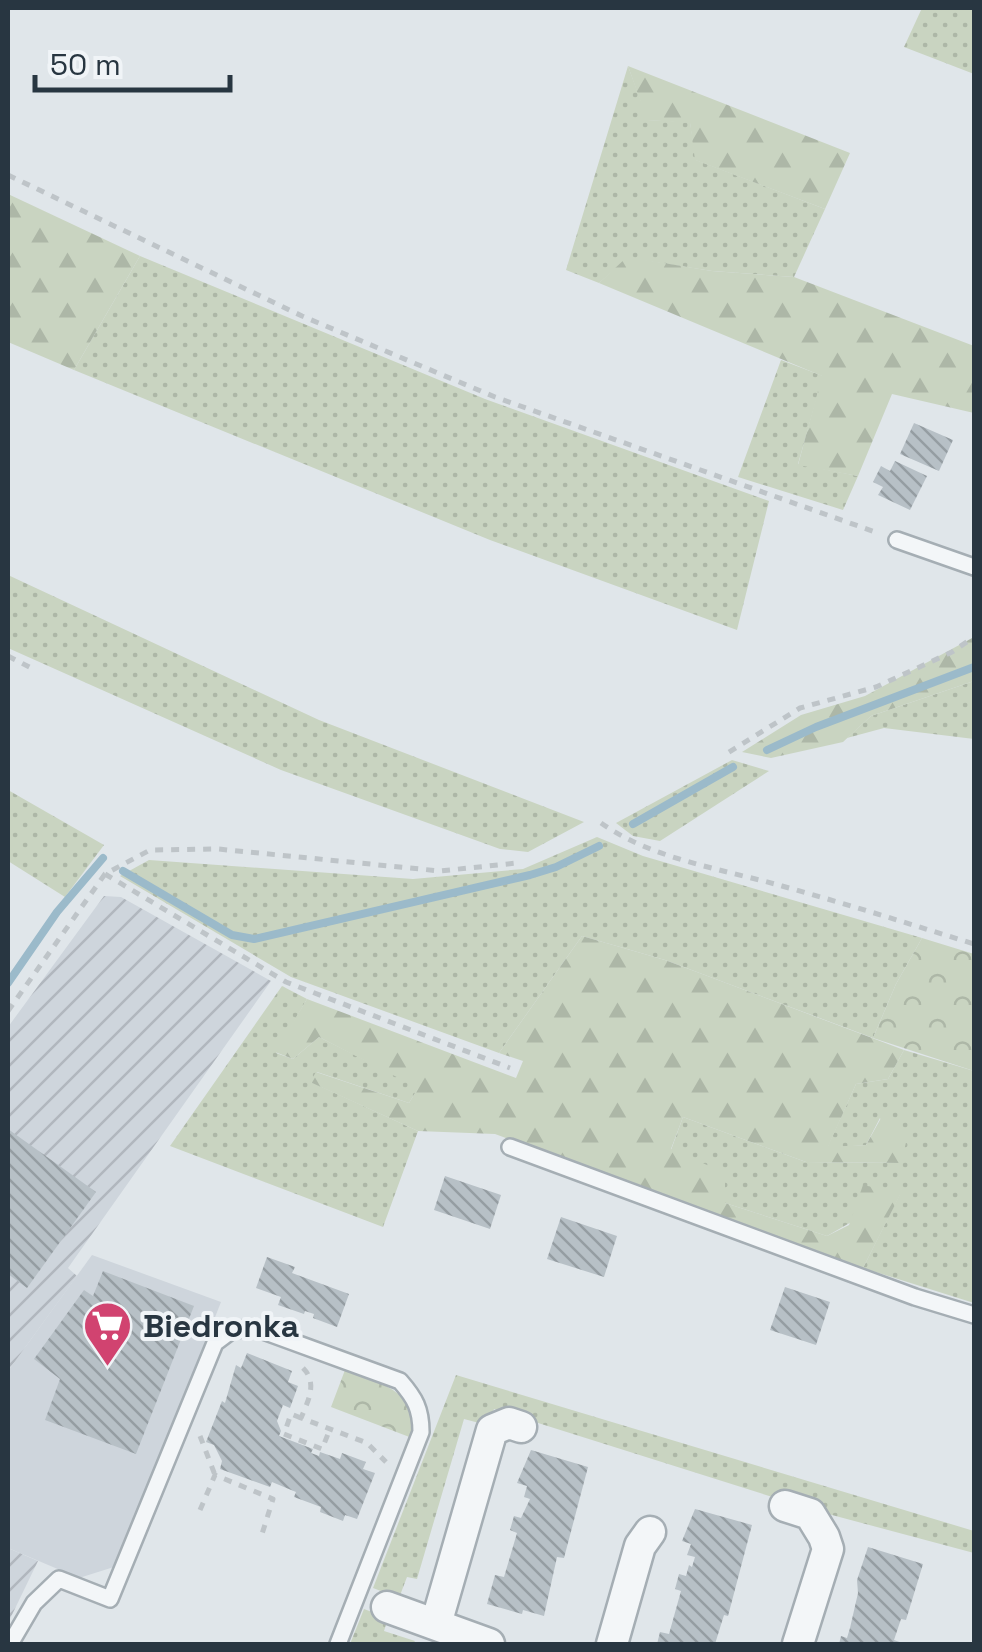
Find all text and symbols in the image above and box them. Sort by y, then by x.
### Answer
scale bar [35,30,230,92]
text: 50 m [50,45,121,84]
supermarket icon: Biedronka [82,1300,134,1368]
place label: Biedronka [143,1306,299,1346]

